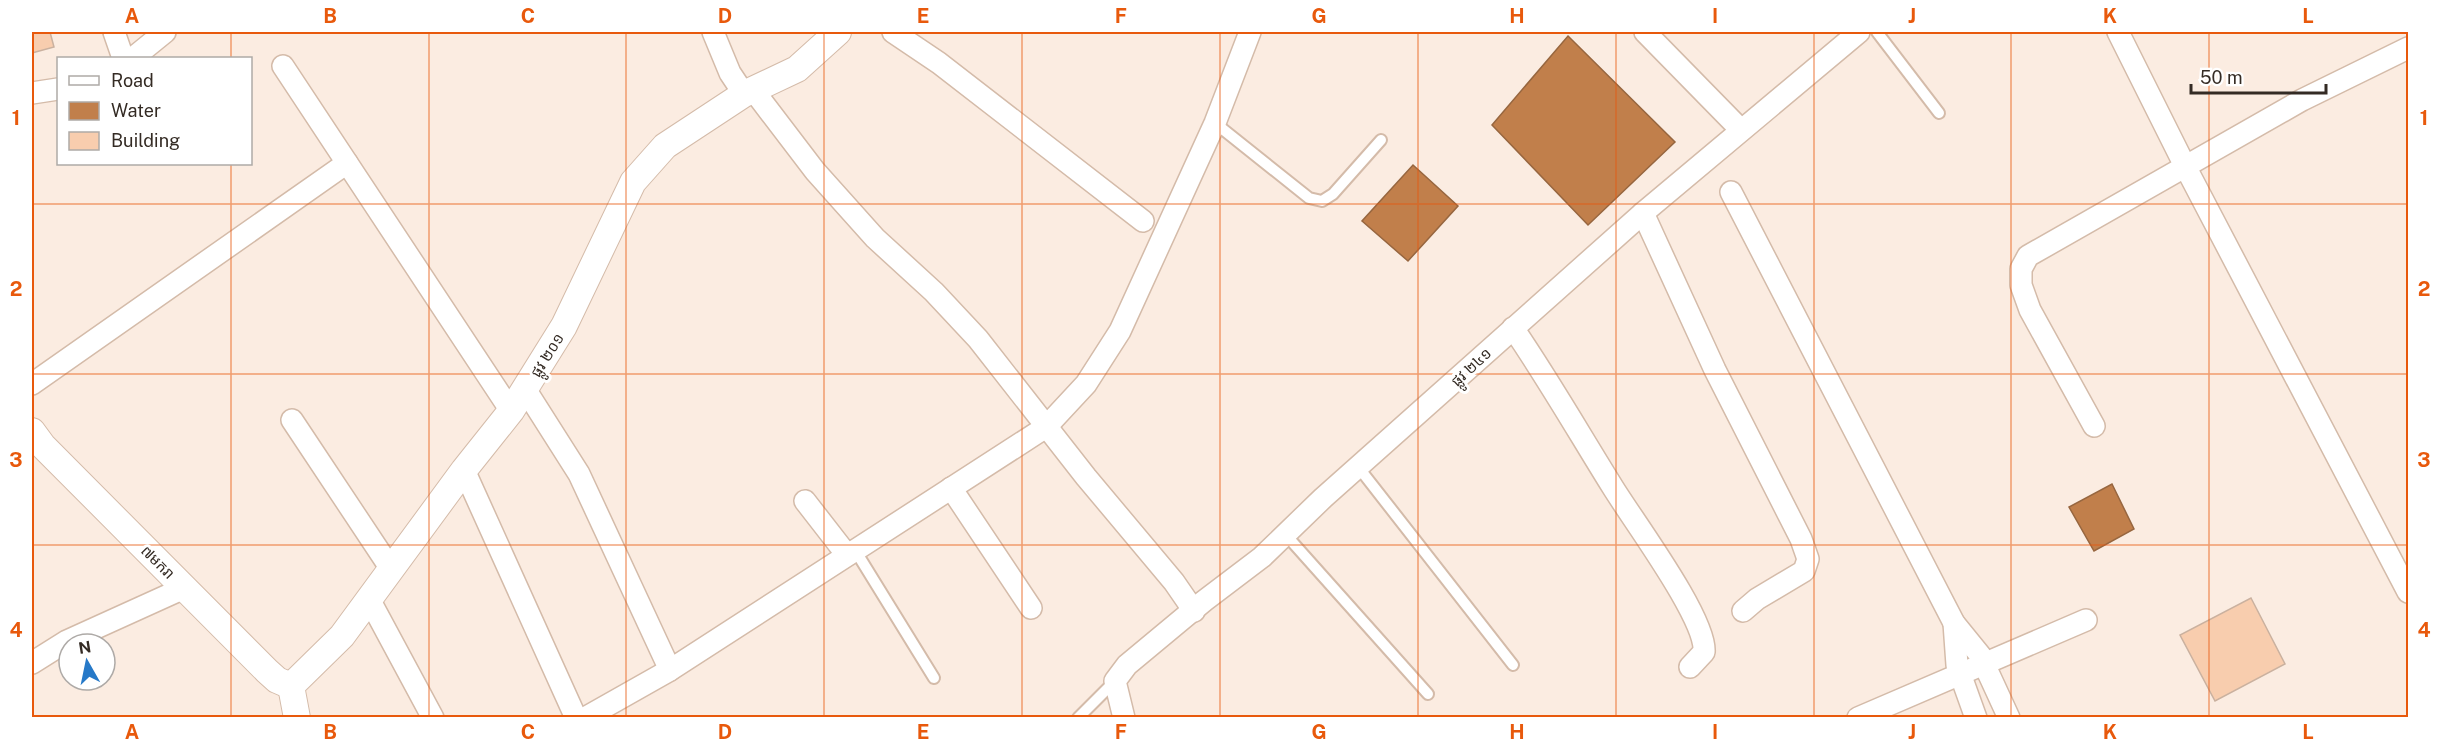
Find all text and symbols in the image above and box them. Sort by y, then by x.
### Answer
text: A [125,4,139,28]
text: B [323,4,337,28]
text: C [521,4,535,28]
text: D [718,4,732,28]
text: E [917,4,929,28]
text: F [1115,4,1127,28]
text: G [1311,4,1327,28]
text: H [1509,4,1525,28]
text: I [1712,4,1718,28]
text: J [1908,4,1916,28]
text: K [2103,4,2117,28]
text: L [2302,4,2314,28]
legend [57,57,252,165]
scale bar [2191,57,2326,95]
text: 50 m [2200,67,2243,88]
text: Road [111,70,154,91]
text: Water [111,100,161,121]
text: 1 [12,106,20,130]
text: 1 [2420,106,2428,130]
text: Building [111,130,180,151]
text: 2 [10,277,22,301]
text: 2 [2418,277,2430,301]
street label: ផ្លូវ ២០១ [527,330,572,383]
street label: ផ្លូវ ២៤១ [1448,344,1498,394]
text: 3 [9,448,23,472]
text: 3 [2417,448,2431,472]
street label: ៧មករា [138,542,178,582]
text: 4 [9,618,23,642]
text: 4 [2417,618,2431,642]
north arrow [57,632,117,692]
text: N [77,637,92,658]
text: A [125,720,139,744]
text: B [323,720,337,744]
text: C [521,720,535,744]
text: D [718,720,732,744]
text: E [917,720,929,744]
text: F [1115,720,1127,744]
text: G [1311,720,1327,744]
text: H [1509,720,1525,744]
text: I [1712,720,1718,744]
text: J [1908,720,1916,744]
text: K [2103,720,2117,744]
text: L [2302,720,2314,744]

